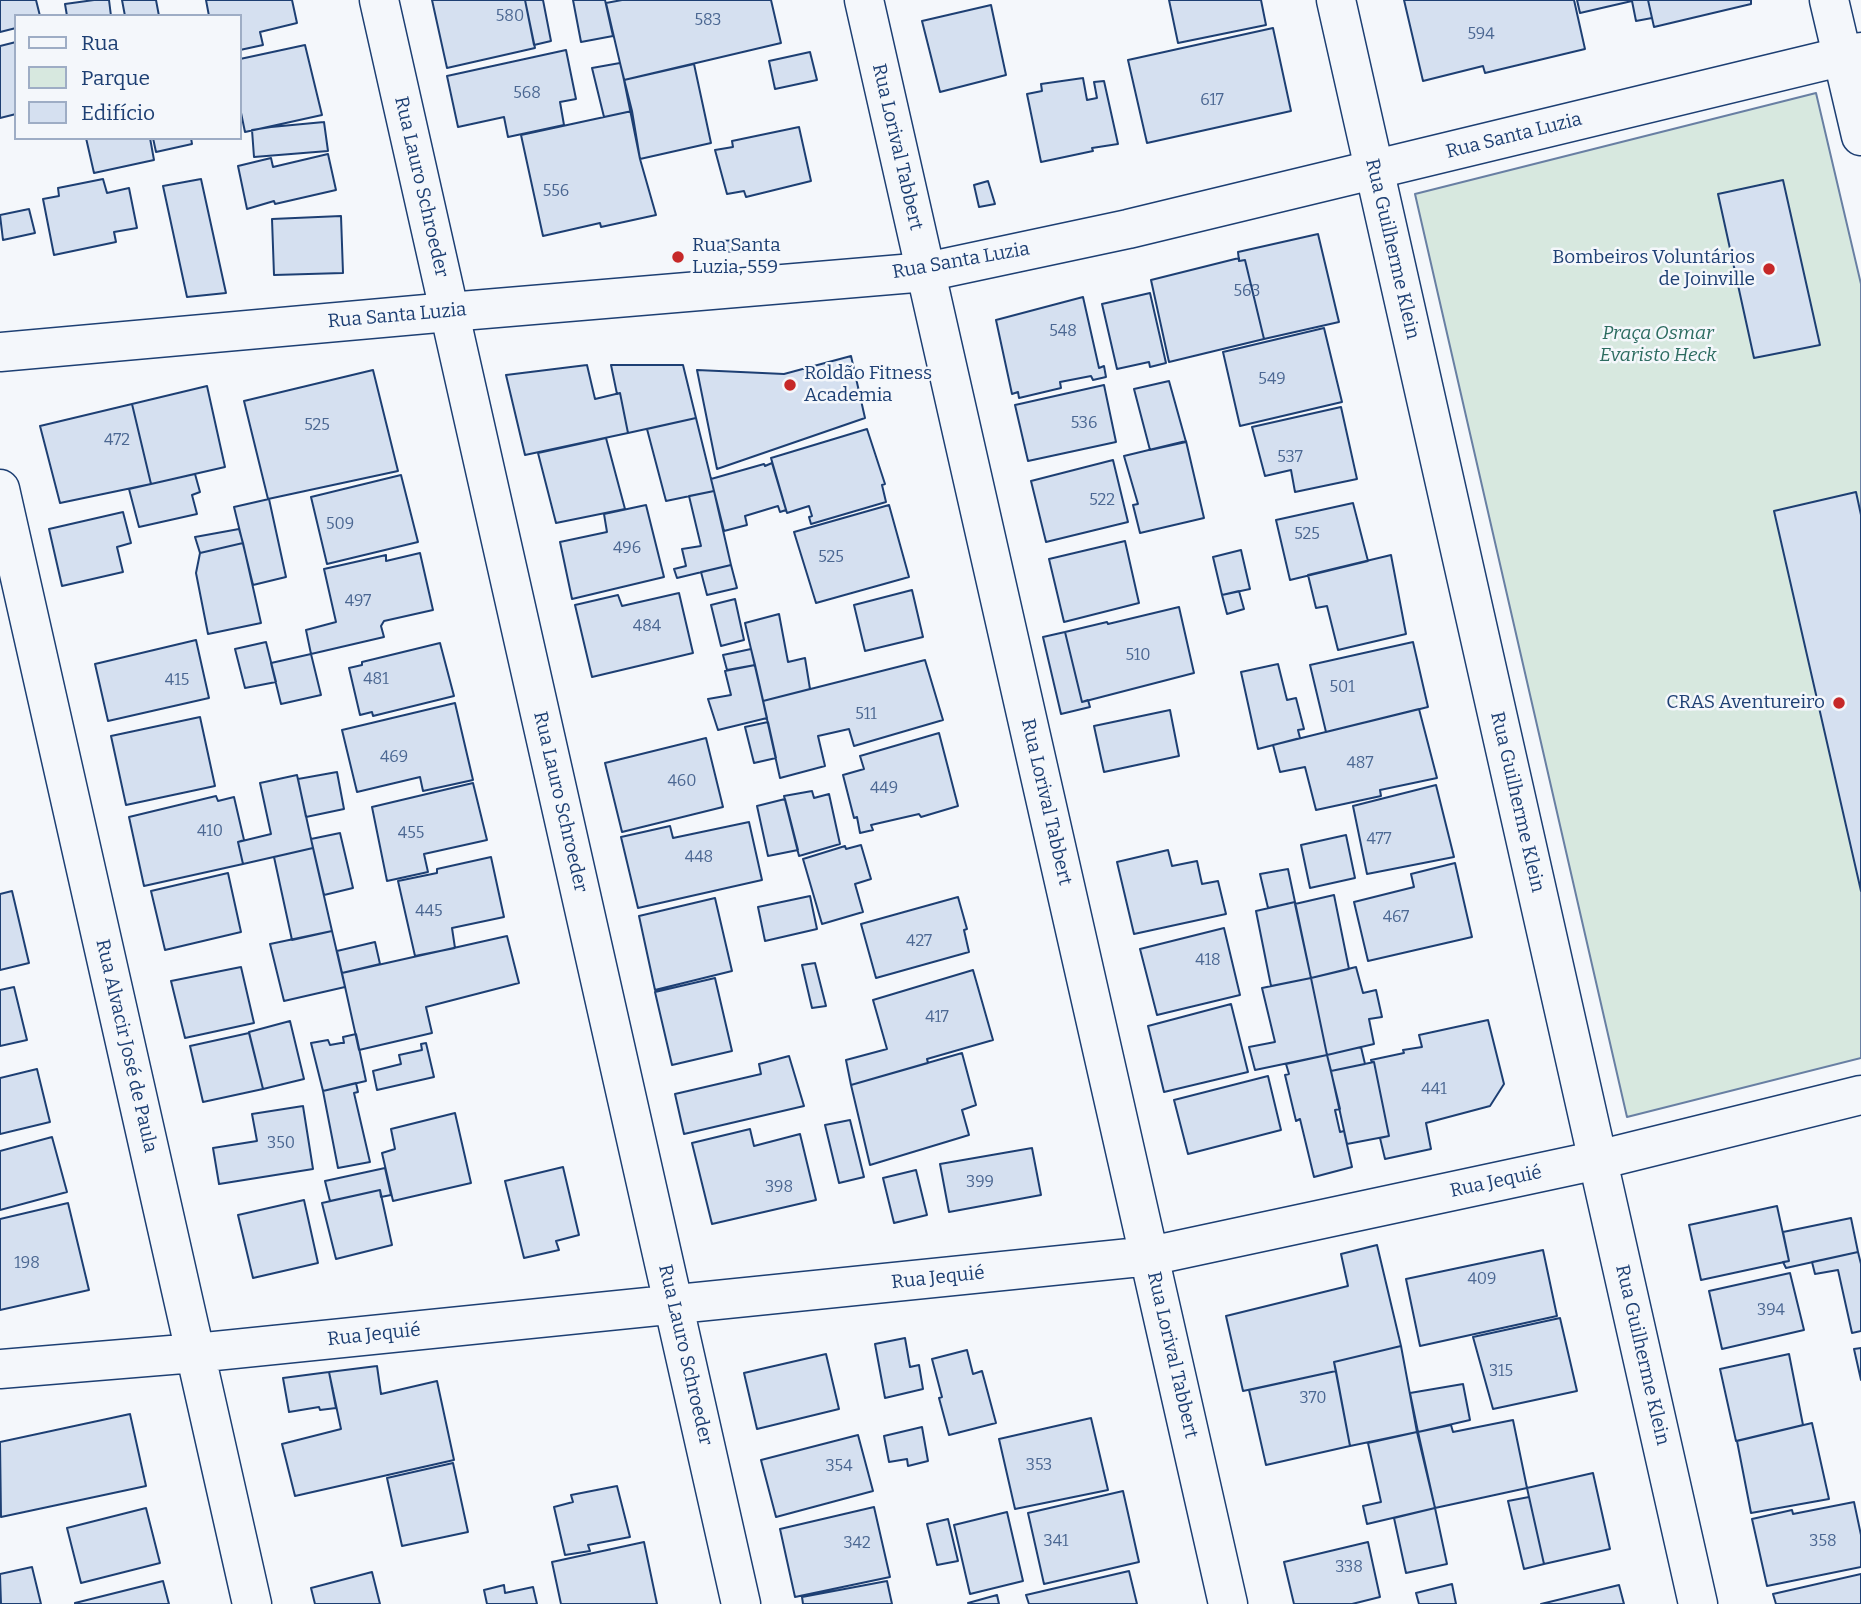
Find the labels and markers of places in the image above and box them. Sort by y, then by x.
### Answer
place label: Rua Santa Luzia, 559 [692,235,781,279]
place label: Bombeiros Voluntários de Joinville [1552,247,1755,291]
marker: Rua Santa Luzia, 559 [670,249,686,265]
marker: Bombeiros Voluntários de Joinville [1761,261,1777,277]
place label: Roldão Fitness Academia [804,363,932,407]
marker: Roldão Fitness Academia [782,377,798,393]
place label: CRAS Aventureiro [1666,692,1825,714]
marker: CRAS Aventureiro [1831,695,1847,711]

